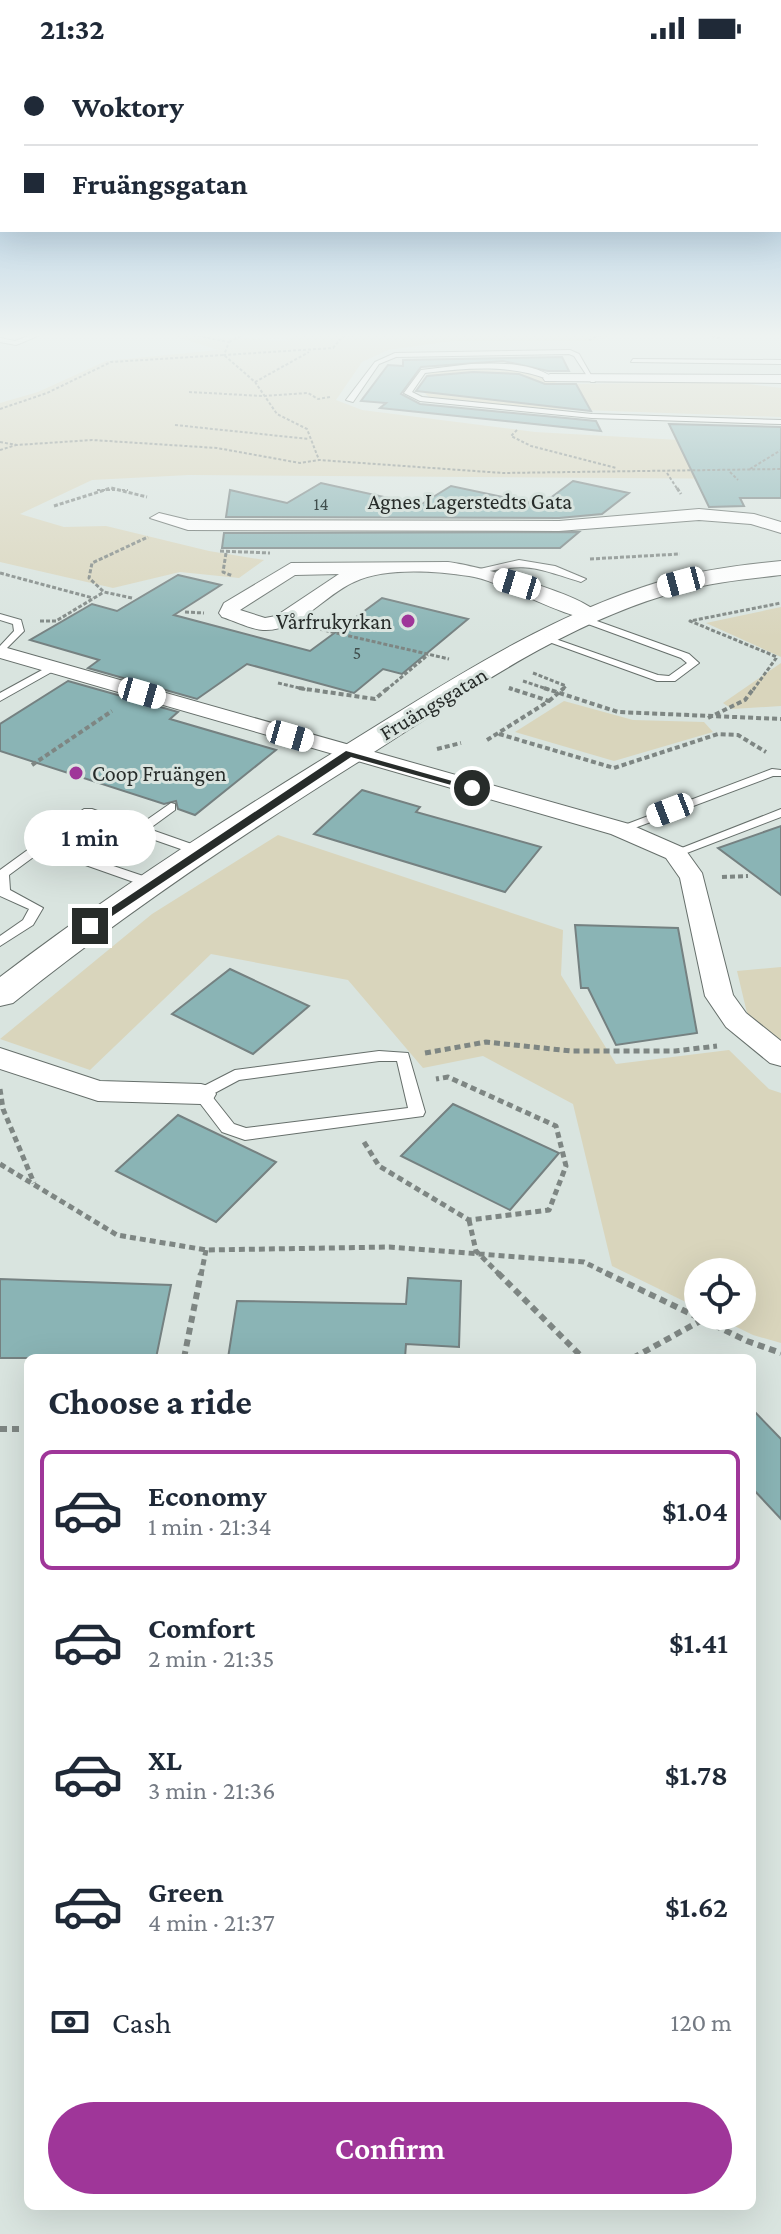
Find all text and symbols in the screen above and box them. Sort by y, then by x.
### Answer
text: 21:32 [40,12,105,45]
text: Woktory [72,90,184,123]
text: Fruängsgatan [72,167,248,200]
street label: Agnes Lagerstedts Gata [368,489,572,514]
house number: 14 [313,494,329,514]
car [655,564,707,600]
car [491,566,543,602]
place label: Vårfrukyrkan [276,609,392,634]
marker: Vårfrukyrkan [399,612,417,630]
house number: 5 [353,643,361,663]
street label: Fruängsgatan [375,661,492,745]
car [116,675,168,711]
car [264,718,316,754]
place label: Coop Fruängen [92,761,227,786]
marker: Coop Fruängen [67,764,85,782]
route start [454,770,490,806]
car [643,790,697,830]
callout: 1 min [24,810,156,866]
text: 1 min [61,823,119,852]
route end [72,908,108,944]
map controls [684,1258,756,1330]
button: locate [684,1258,756,1330]
text: Choose a ride [48,1382,252,1422]
icon: car [52,1474,124,1546]
text: Economy [148,1479,267,1512]
text: $1.04 [662,1494,728,1527]
text: 1 min · 21:34 [148,1512,272,1541]
icon: car [52,1606,124,1678]
text: Comfort [148,1611,255,1644]
text: $1.41 [669,1626,728,1659]
text: 2 min · 21:35 [148,1644,275,1673]
icon: car [52,1738,124,1810]
text: XL [148,1743,182,1776]
text: $1.78 [665,1758,728,1791]
text: 3 min · 21:36 [148,1776,275,1805]
icon: car [52,1870,124,1942]
text: Green [148,1875,224,1908]
text: $1.62 [665,1890,728,1923]
text: 4 min · 21:37 [148,1908,275,1937]
icon: cash [48,2000,92,2044]
text: Cash [112,2006,171,2039]
text: 120 m [671,2008,732,2037]
button: Confirm [48,2102,732,2194]

